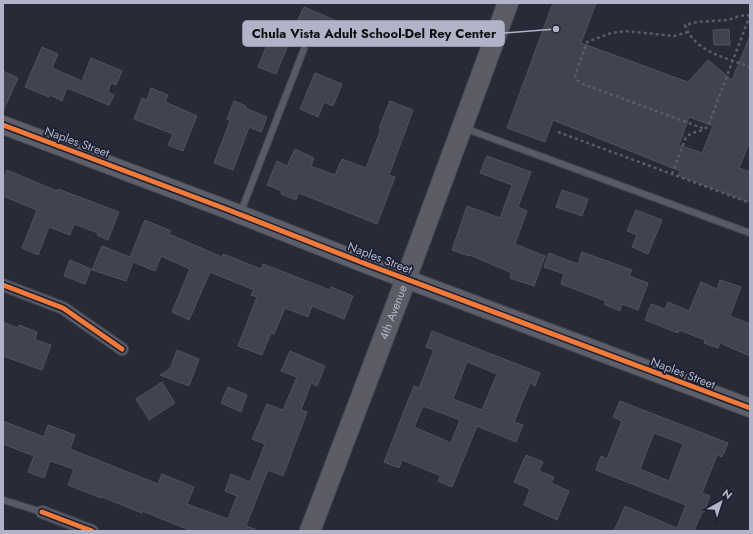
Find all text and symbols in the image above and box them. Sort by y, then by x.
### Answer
callout: Chula Vista Adult School-Del Rey Center [243,21,504,46]
text: Chula Vista Adult School-Del Rey Center [252,24,497,43]
street label: Naples Street [42,122,112,162]
street label: Naples Street [345,237,415,279]
street label: 4th Avenue [375,282,412,342]
street label: Naples Street [648,352,718,394]
north arrow [701,482,741,522]
text: N [719,485,736,503]

